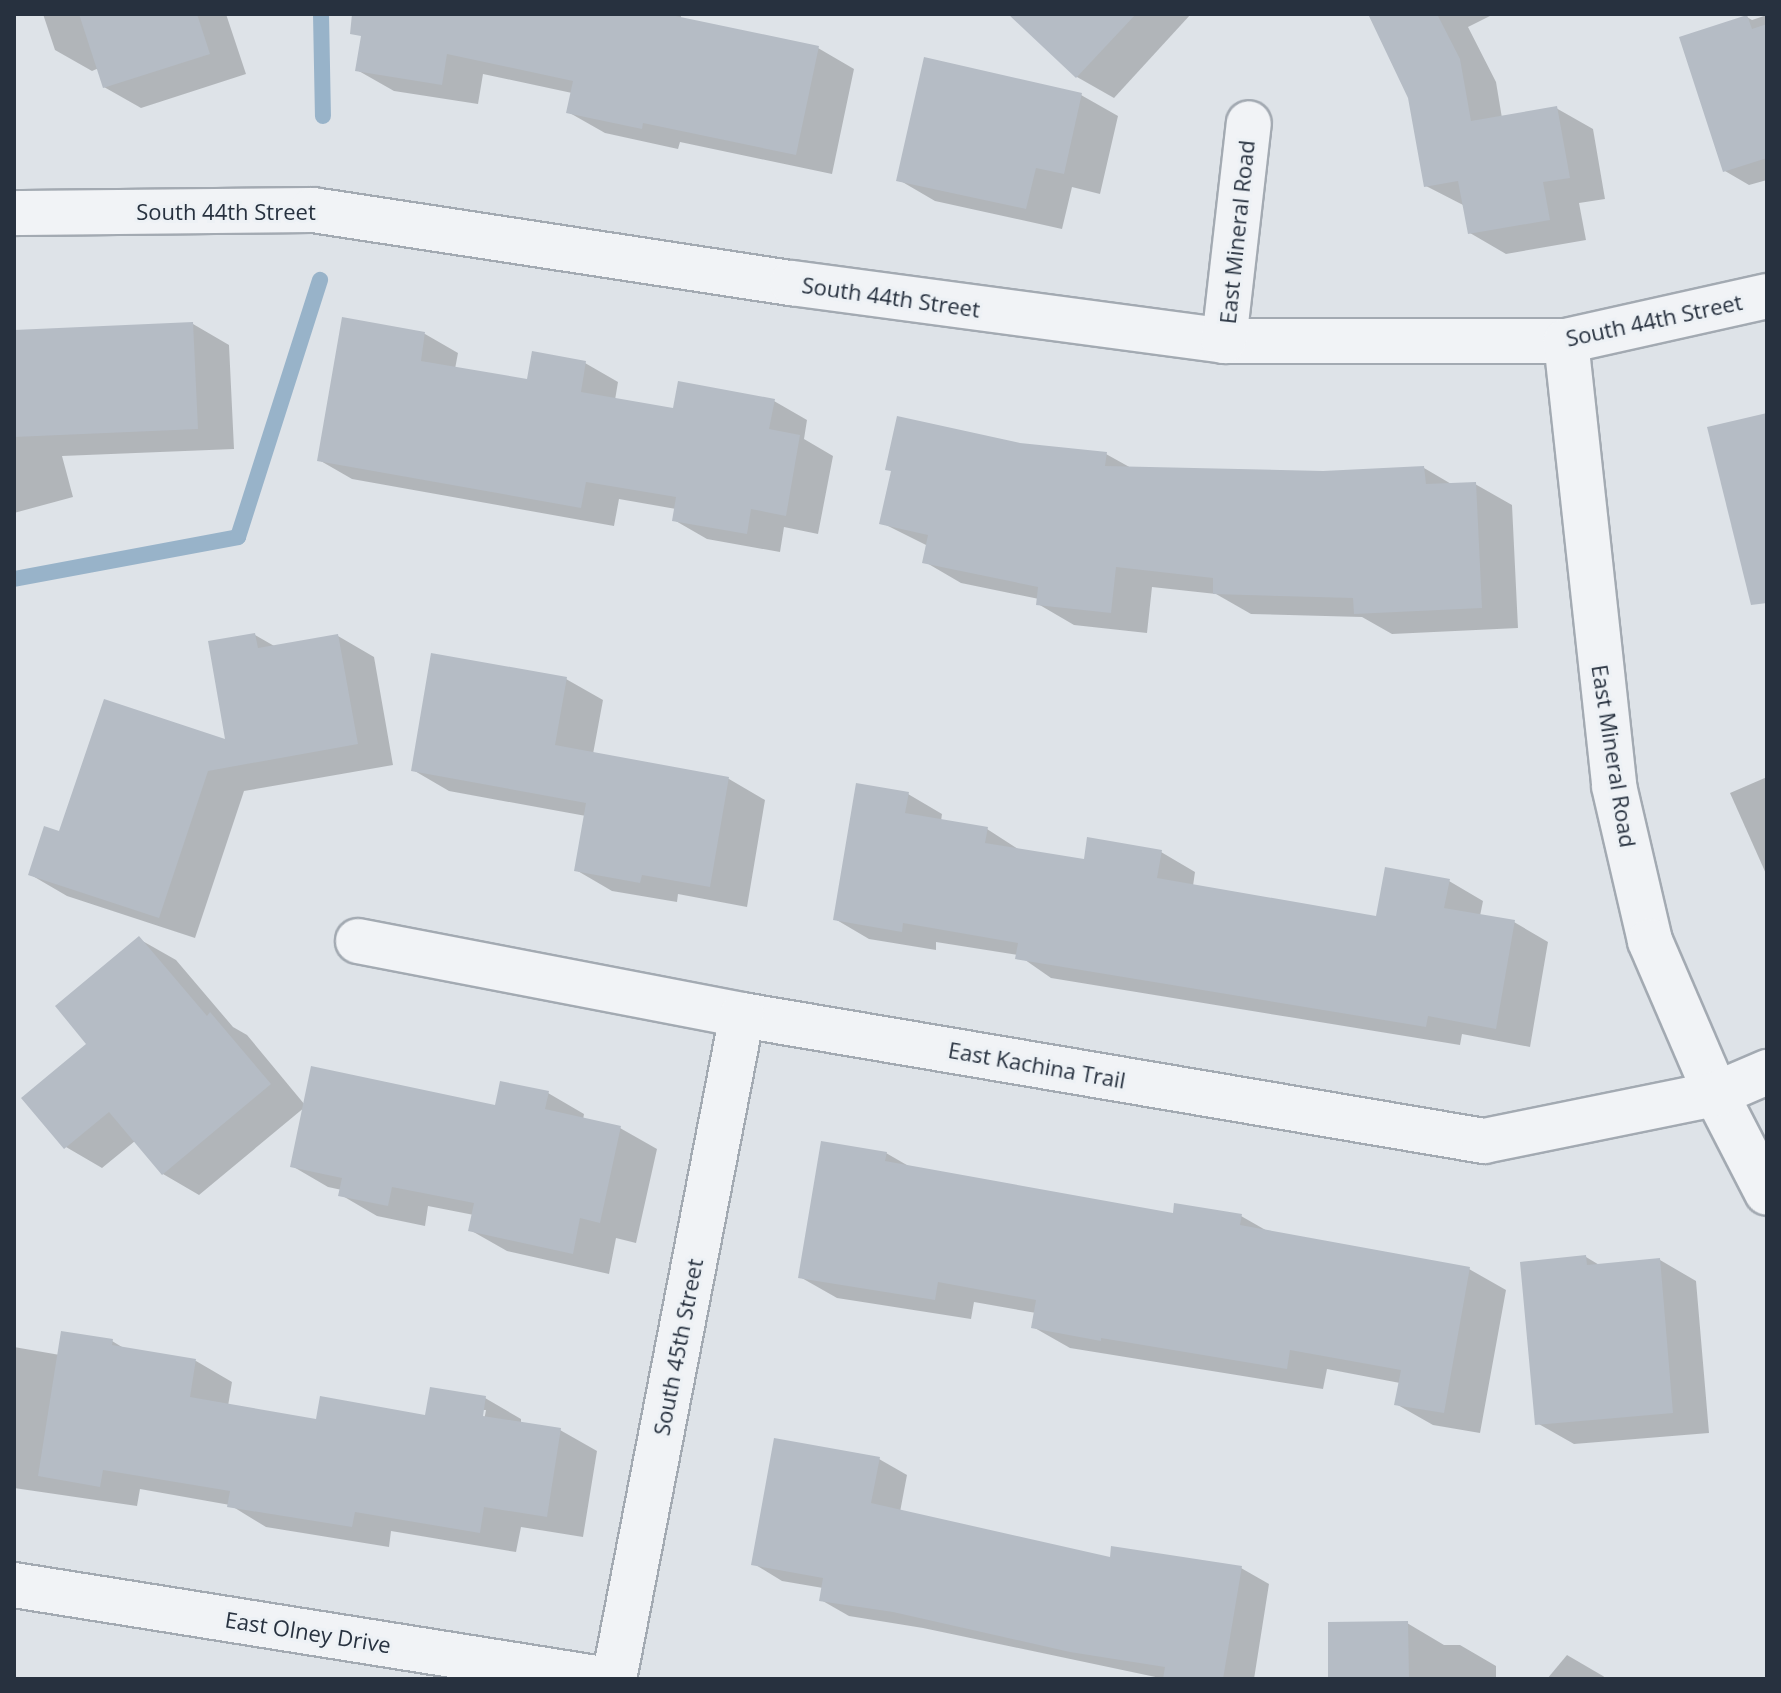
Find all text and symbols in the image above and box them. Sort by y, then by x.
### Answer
street label: East Mineral Road [1214,139,1260,325]
street label: South 44th Street [136,199,316,225]
street label: South 44th Street [800,271,982,323]
street label: South 44th Street [1563,288,1745,352]
street label: East Mineral Road [1587,663,1641,849]
street label: East Kachina Trail [946,1036,1128,1094]
street label: South 45th Street [648,1256,708,1438]
street label: East Olney Drive [223,1606,393,1658]

